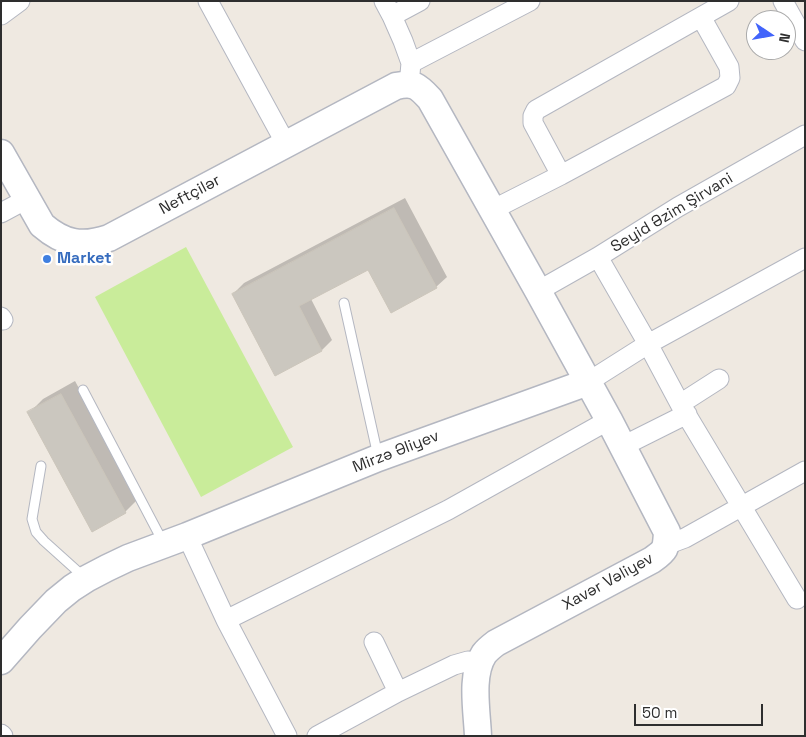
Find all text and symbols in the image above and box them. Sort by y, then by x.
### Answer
north arrow [746,10,796,60]
text: N [775,31,794,44]
street label: Seyid Əzim Şirvani [607,169,737,257]
street label: Neftçilər [156,171,224,219]
place label: Market [57,249,112,269]
marker: Market [41,253,53,265]
street label: Mirzə Əliyev [350,427,442,477]
street label: Xavər Vəliyev [559,549,657,615]
scale bar [636,694,765,726]
text: 50 m [642,703,677,722]

